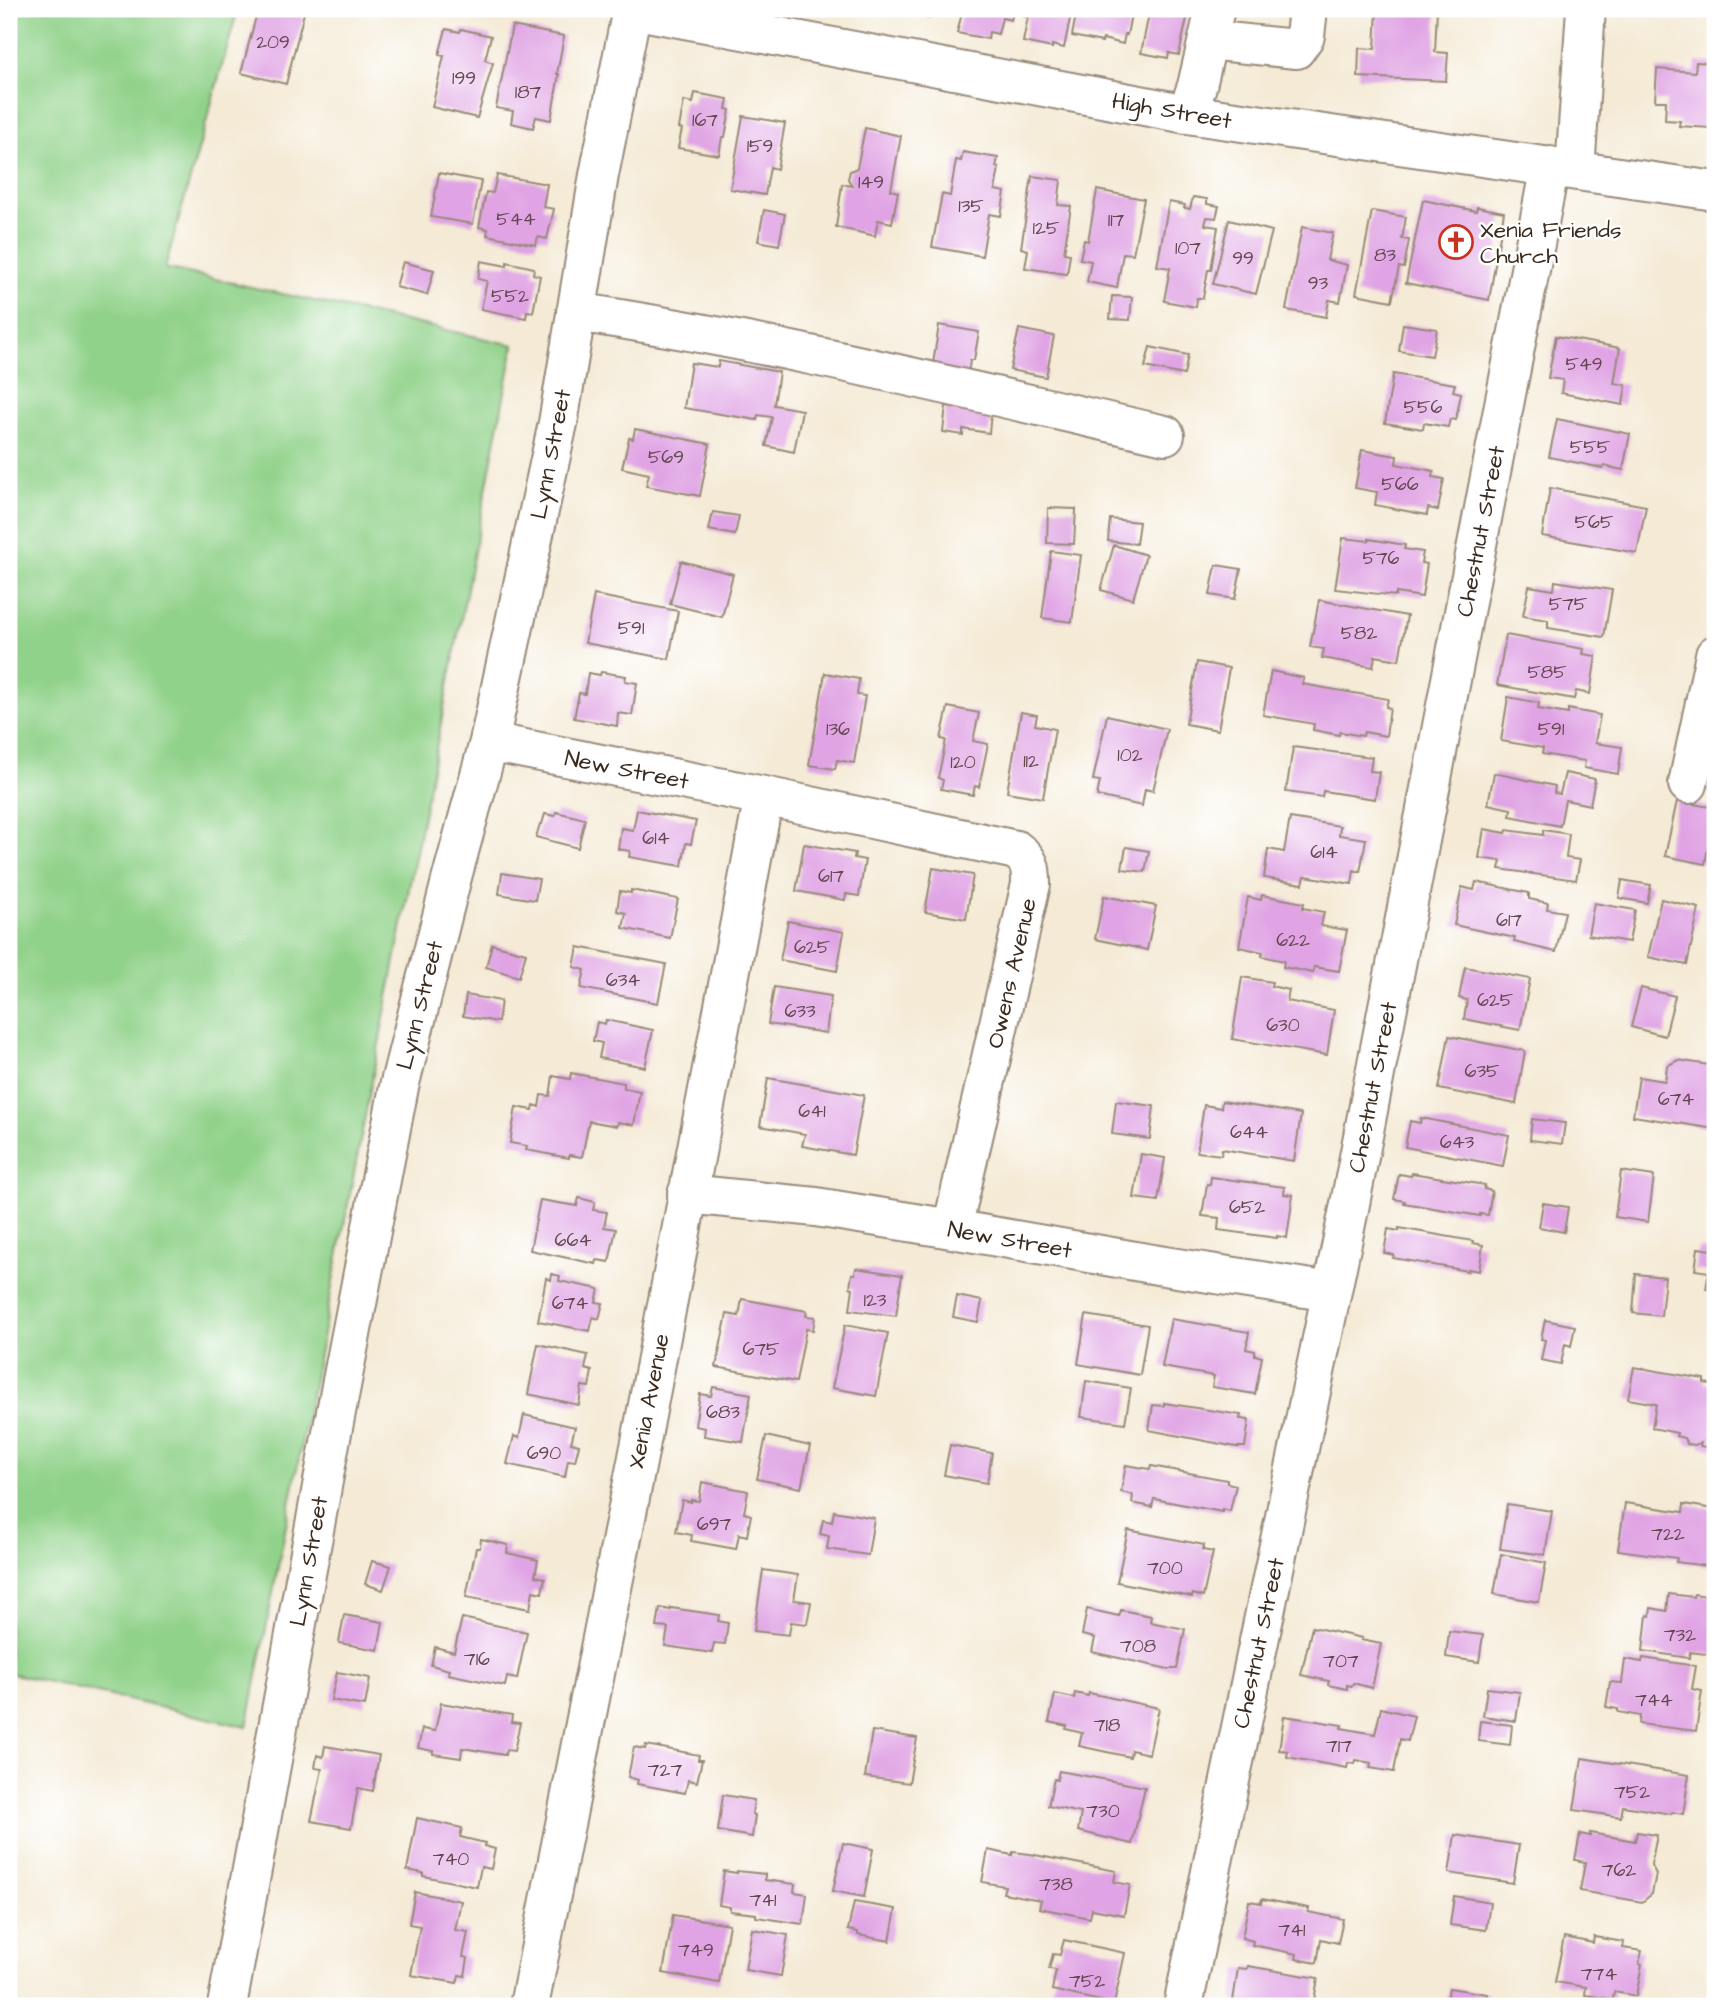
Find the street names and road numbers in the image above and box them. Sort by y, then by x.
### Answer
street label: High Street [1109,85,1235,138]
street label: Lynn Street [523,386,580,522]
street label: Chestnut Street [1449,442,1513,619]
street label: New Street [562,742,692,798]
street label: Owens Avenue [979,895,1045,1052]
street label: Lynn Street [389,937,453,1073]
street label: Chestnut Street [1341,998,1405,1175]
street label: New Street [945,1213,1075,1267]
street label: Xenia Avenue [620,1331,678,1471]
street label: Lynn Street [282,1493,337,1629]
street label: Chestnut Street [1225,1554,1293,1731]

